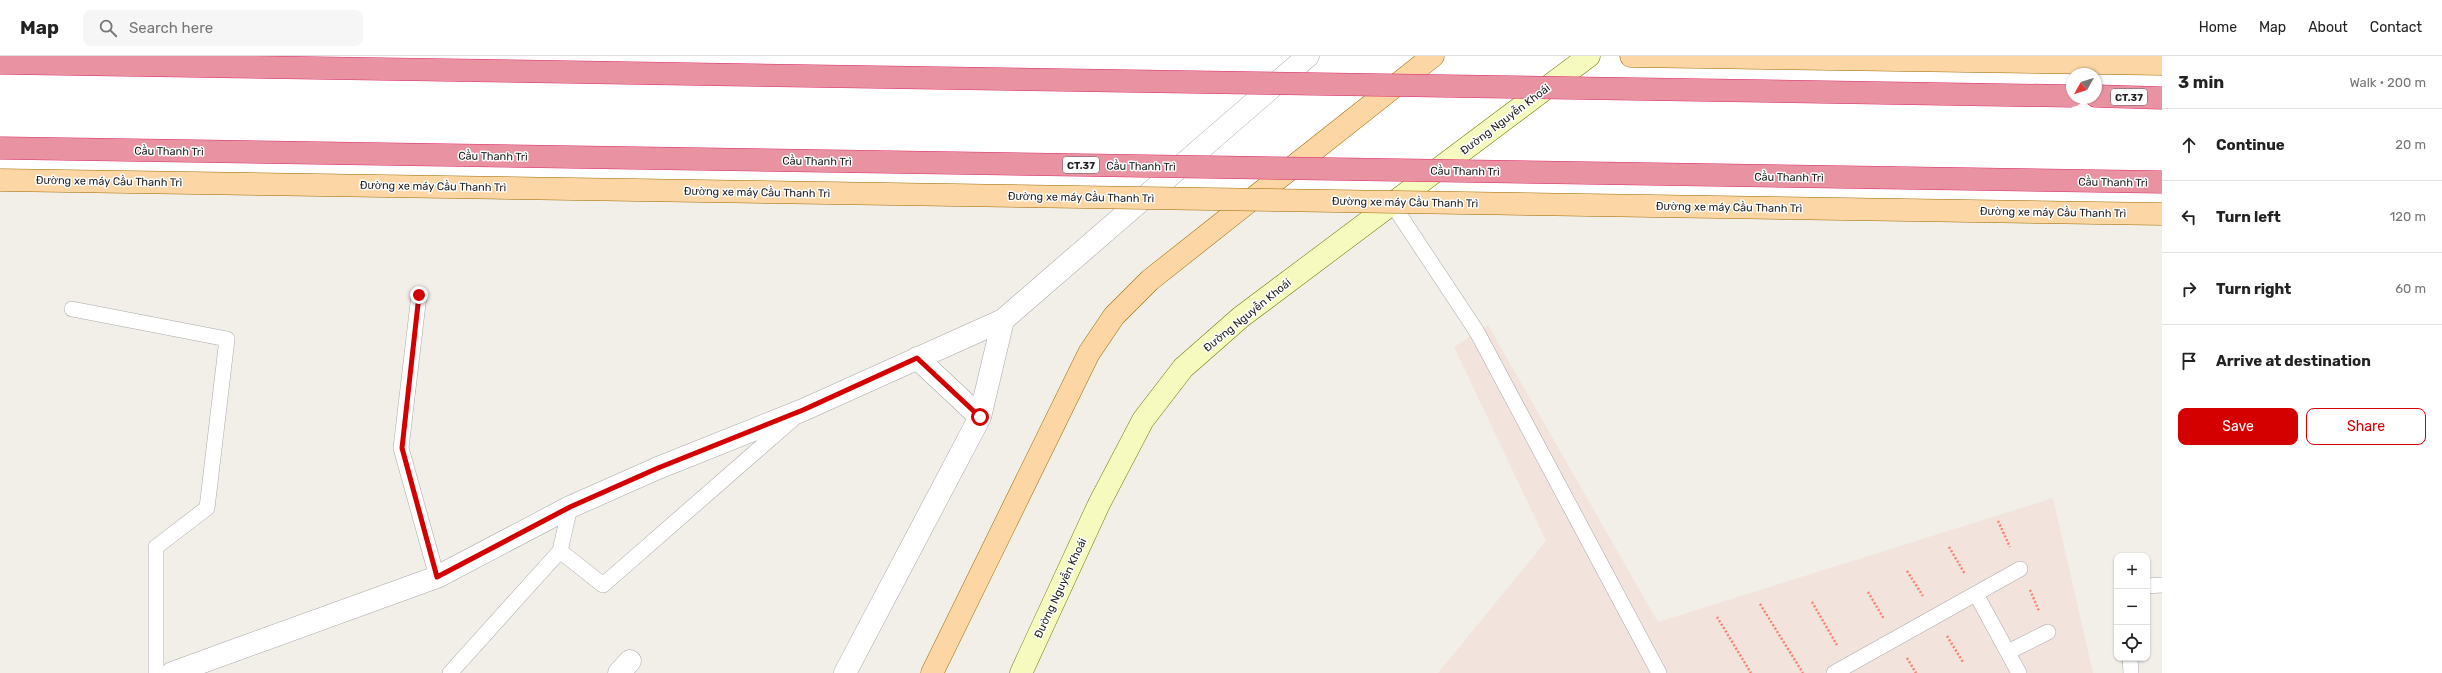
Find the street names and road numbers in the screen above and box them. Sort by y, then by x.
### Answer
street label: Đường Nguyễn Khoái [1458,81,1553,157]
road number: CT.37 [2111,89,2147,105]
street label: Cầu Thanh Trì [134,143,204,159]
street label: Cầu Thanh Trì [458,148,528,164]
street label: Cầu Thanh Trì [782,153,852,169]
road number: CT.37 [1063,157,1099,173]
street label: Cầu Thanh Trì [1106,158,1176,174]
street label: Cầu Thanh Trì [1430,163,1500,179]
street label: Cầu Thanh Trì [1754,169,1824,185]
street label: Đường xe máy Cầu Thanh Trì [36,172,182,189]
street label: Cầu Thanh Trì [2078,174,2148,190]
street label: Đường xe máy Cầu Thanh Trì [360,177,506,194]
street label: Đường xe máy Cầu Thanh Trì [684,183,830,200]
street label: Đường xe máy Cầu Thanh Trì [1008,188,1154,205]
street label: Đường xe máy Cầu Thanh Trì [1332,193,1478,210]
street label: Đường xe máy Cầu Thanh Trì [1656,198,1802,215]
street label: Đường xe máy Cầu Thanh Trì [1980,203,2126,220]
street label: Đường Nguyễn Khoái [1201,276,1294,355]
street label: Đường Nguyễn Khoái [1031,536,1089,640]

